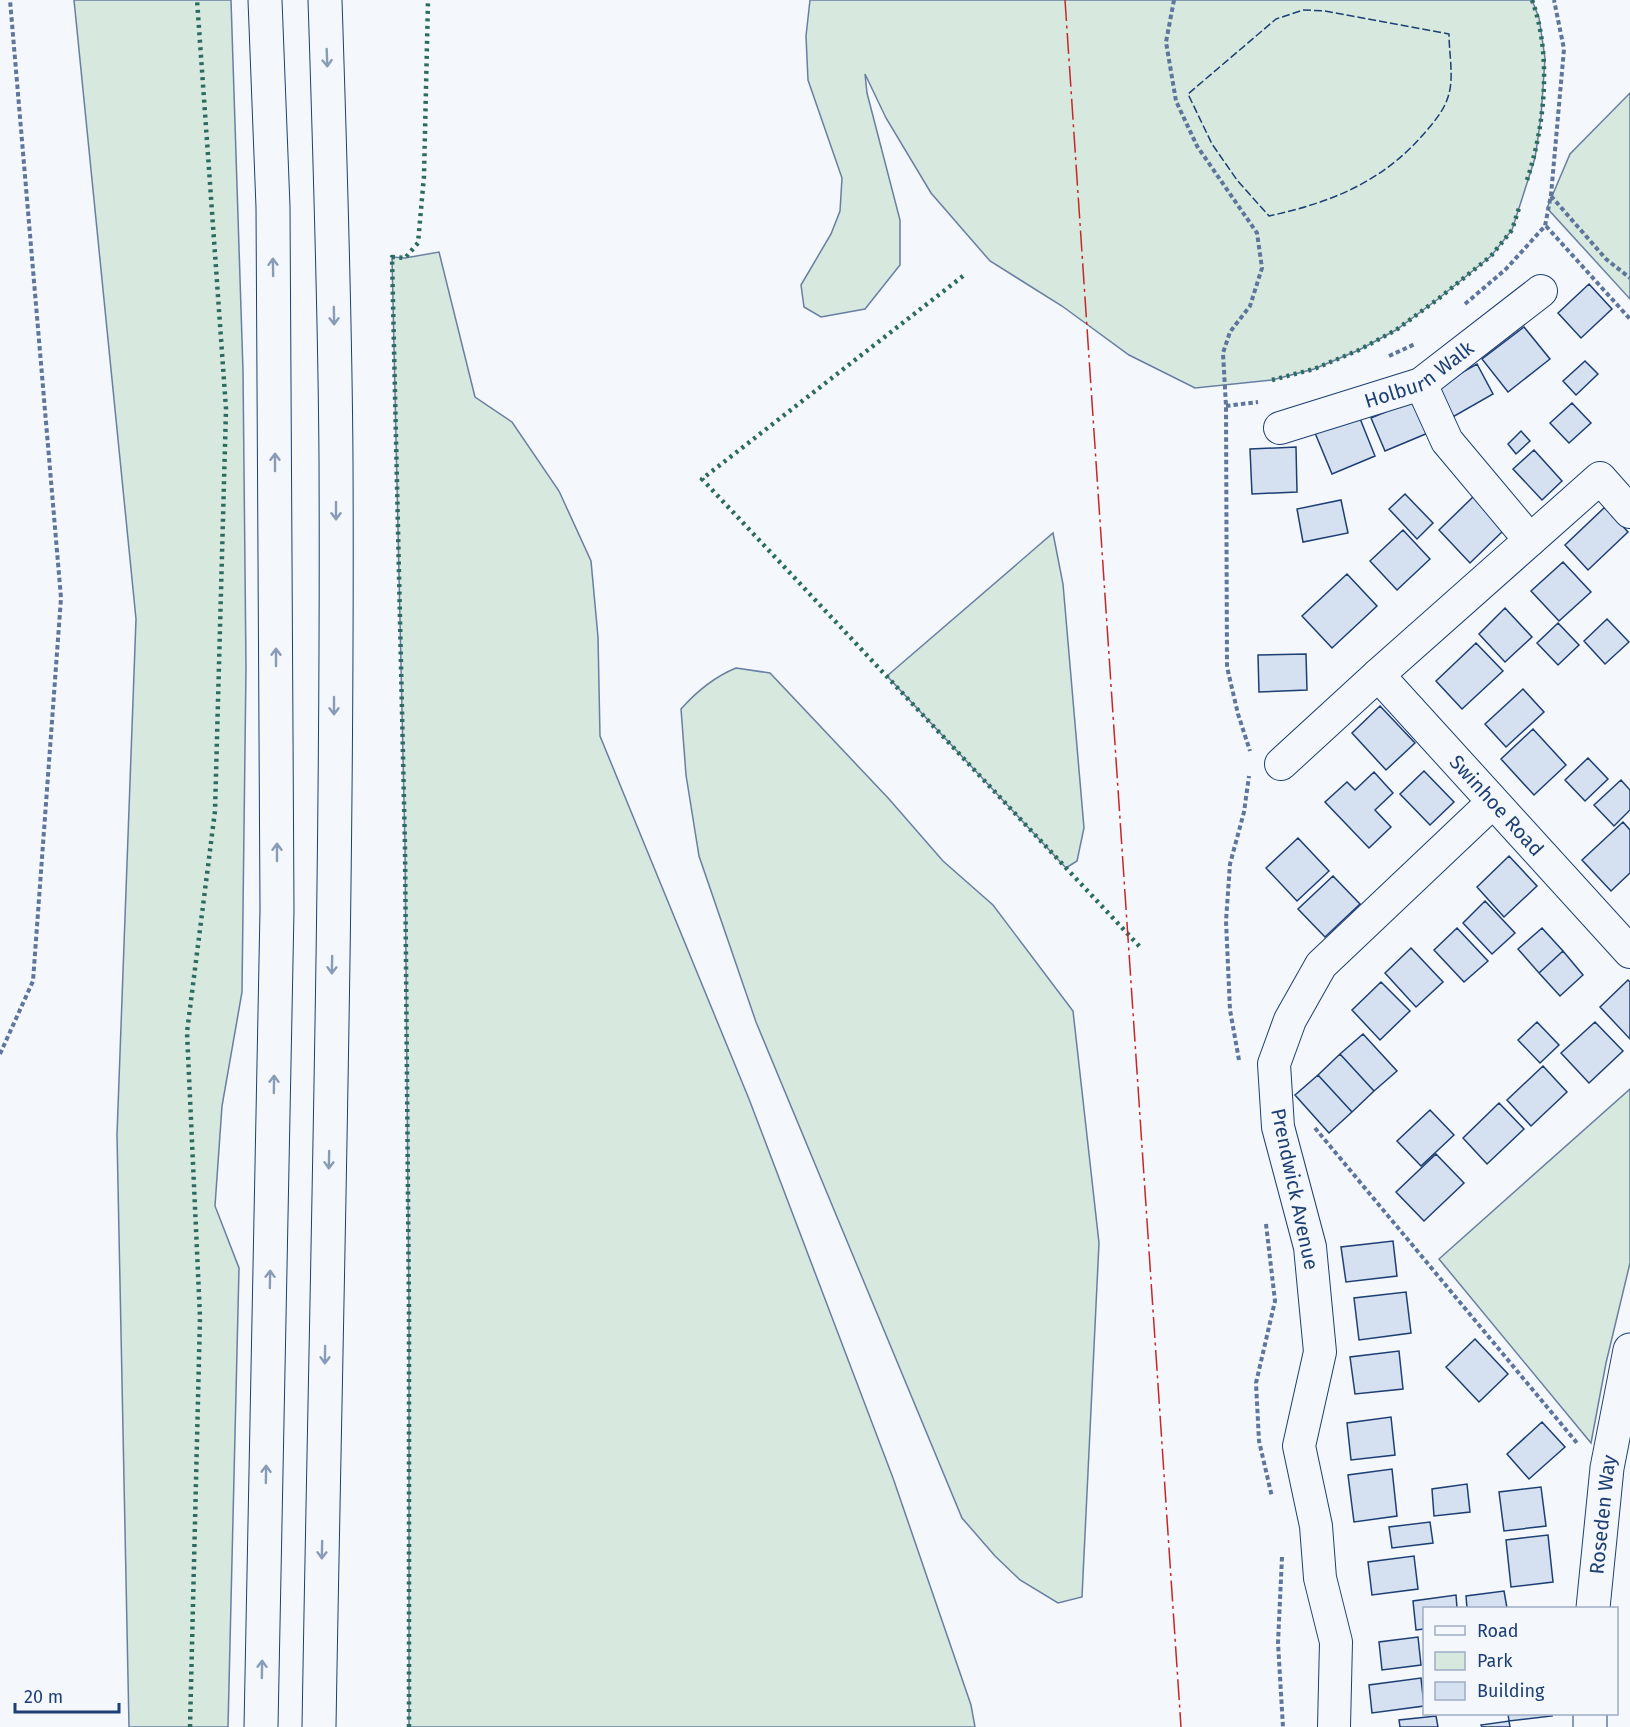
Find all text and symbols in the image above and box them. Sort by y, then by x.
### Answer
one-way arrow [321,48,332,68]
one-way arrow [267,257,279,277]
one-way arrow [328,306,339,326]
street label: Holburn Walk [1361,335,1479,413]
one-way arrow [269,452,281,472]
one-way arrow [330,501,341,521]
one-way arrow [270,647,282,667]
one-way arrow [328,696,340,716]
street label: Swinhoe Road [1445,750,1549,861]
one-way arrow [271,842,283,862]
one-way arrow [326,954,338,974]
one-way arrow [268,1074,279,1094]
street label: Prendwick Avenue [1266,1106,1324,1272]
one-way arrow [323,1149,334,1169]
one-way arrow [264,1269,276,1289]
one-way arrow [320,1344,331,1364]
street label: Roseden Way [1584,1452,1621,1575]
one-way arrow [260,1464,272,1484]
one-way arrow [316,1539,328,1559]
legend [1423,1607,1618,1715]
text: Road [1477,1620,1519,1642]
text: Park [1477,1650,1513,1672]
one-way arrow [256,1659,268,1679]
scale bar [15,1676,118,1714]
text: Building [1477,1680,1545,1702]
text: 20 m [24,1686,63,1708]

